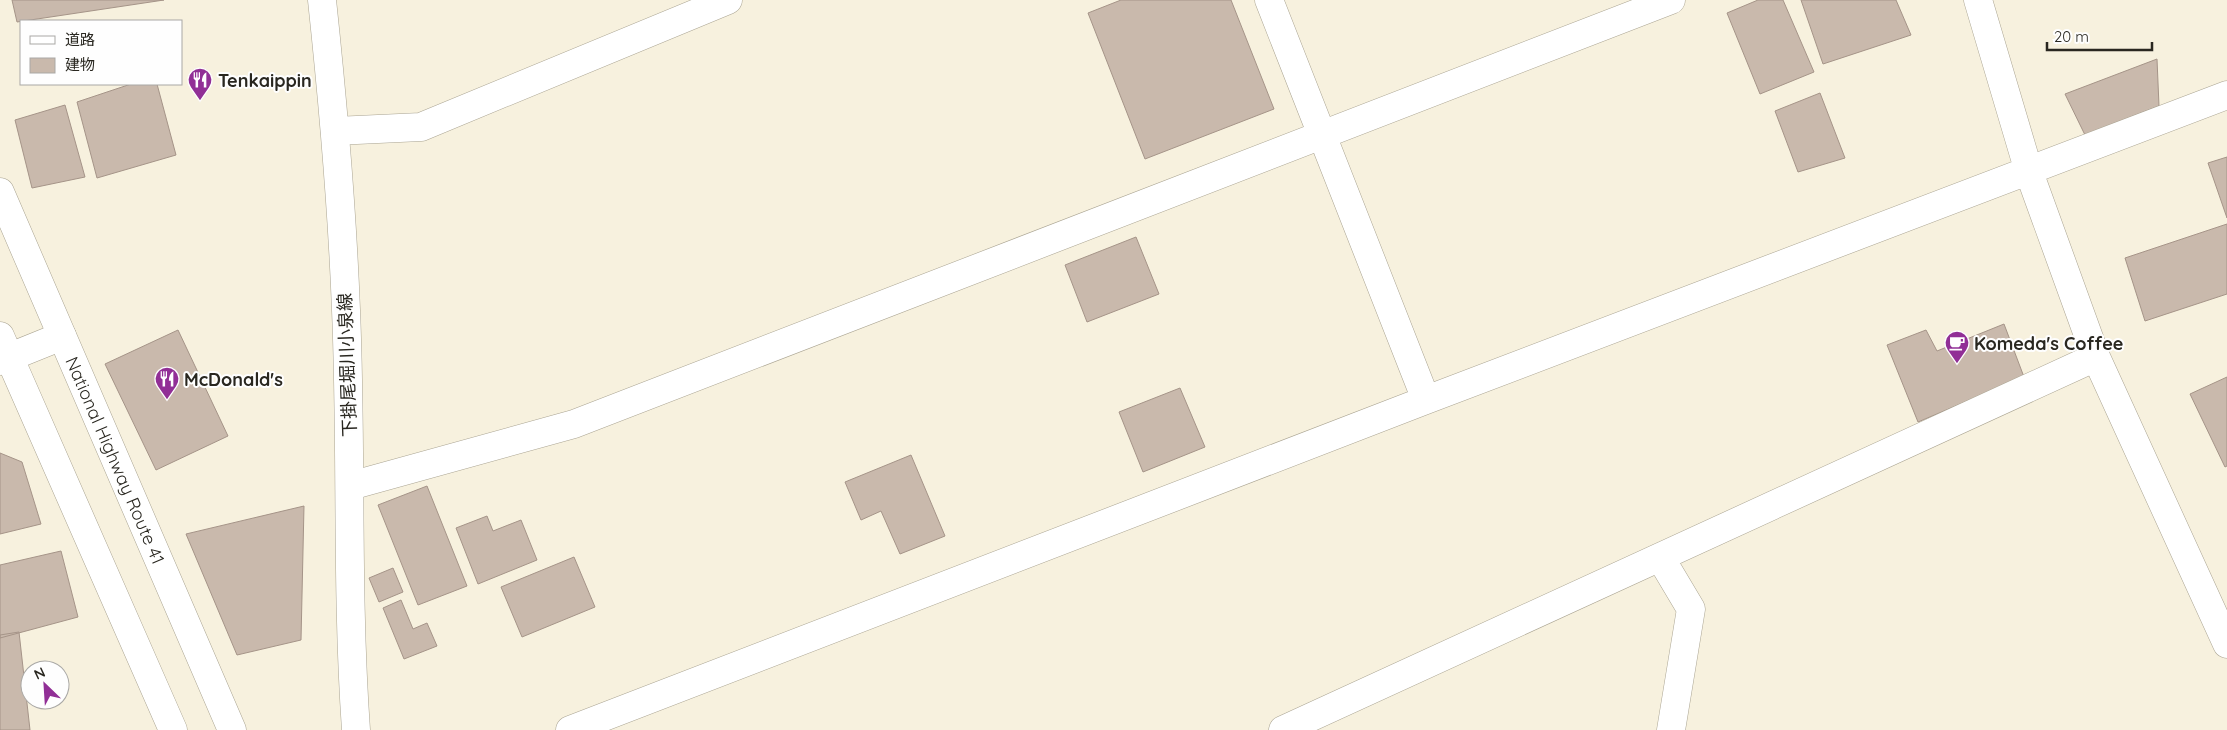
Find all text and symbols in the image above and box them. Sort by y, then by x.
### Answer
legend [20,20,182,85]
scale bar [2047,20,2152,52]
text: 20 m [2054,27,2089,46]
text: 道路 [65,30,95,49]
text: 建物 [65,55,95,74]
restaurant icon: Tenkaippin [187,67,213,101]
place label: Tenkaippin [218,69,312,92]
street label: 下掛尾堀川小泉線 [333,293,361,437]
cafe icon: Komeda's Coffee [1944,330,1970,364]
place label: Komeda's Coffee [1974,332,2124,355]
street label: National Highway Route 41 [61,353,170,567]
restaurant icon: McDonald's [154,366,180,400]
place label: McDonald's [184,368,283,391]
north arrow [20,660,70,710]
text: N [31,663,48,684]

